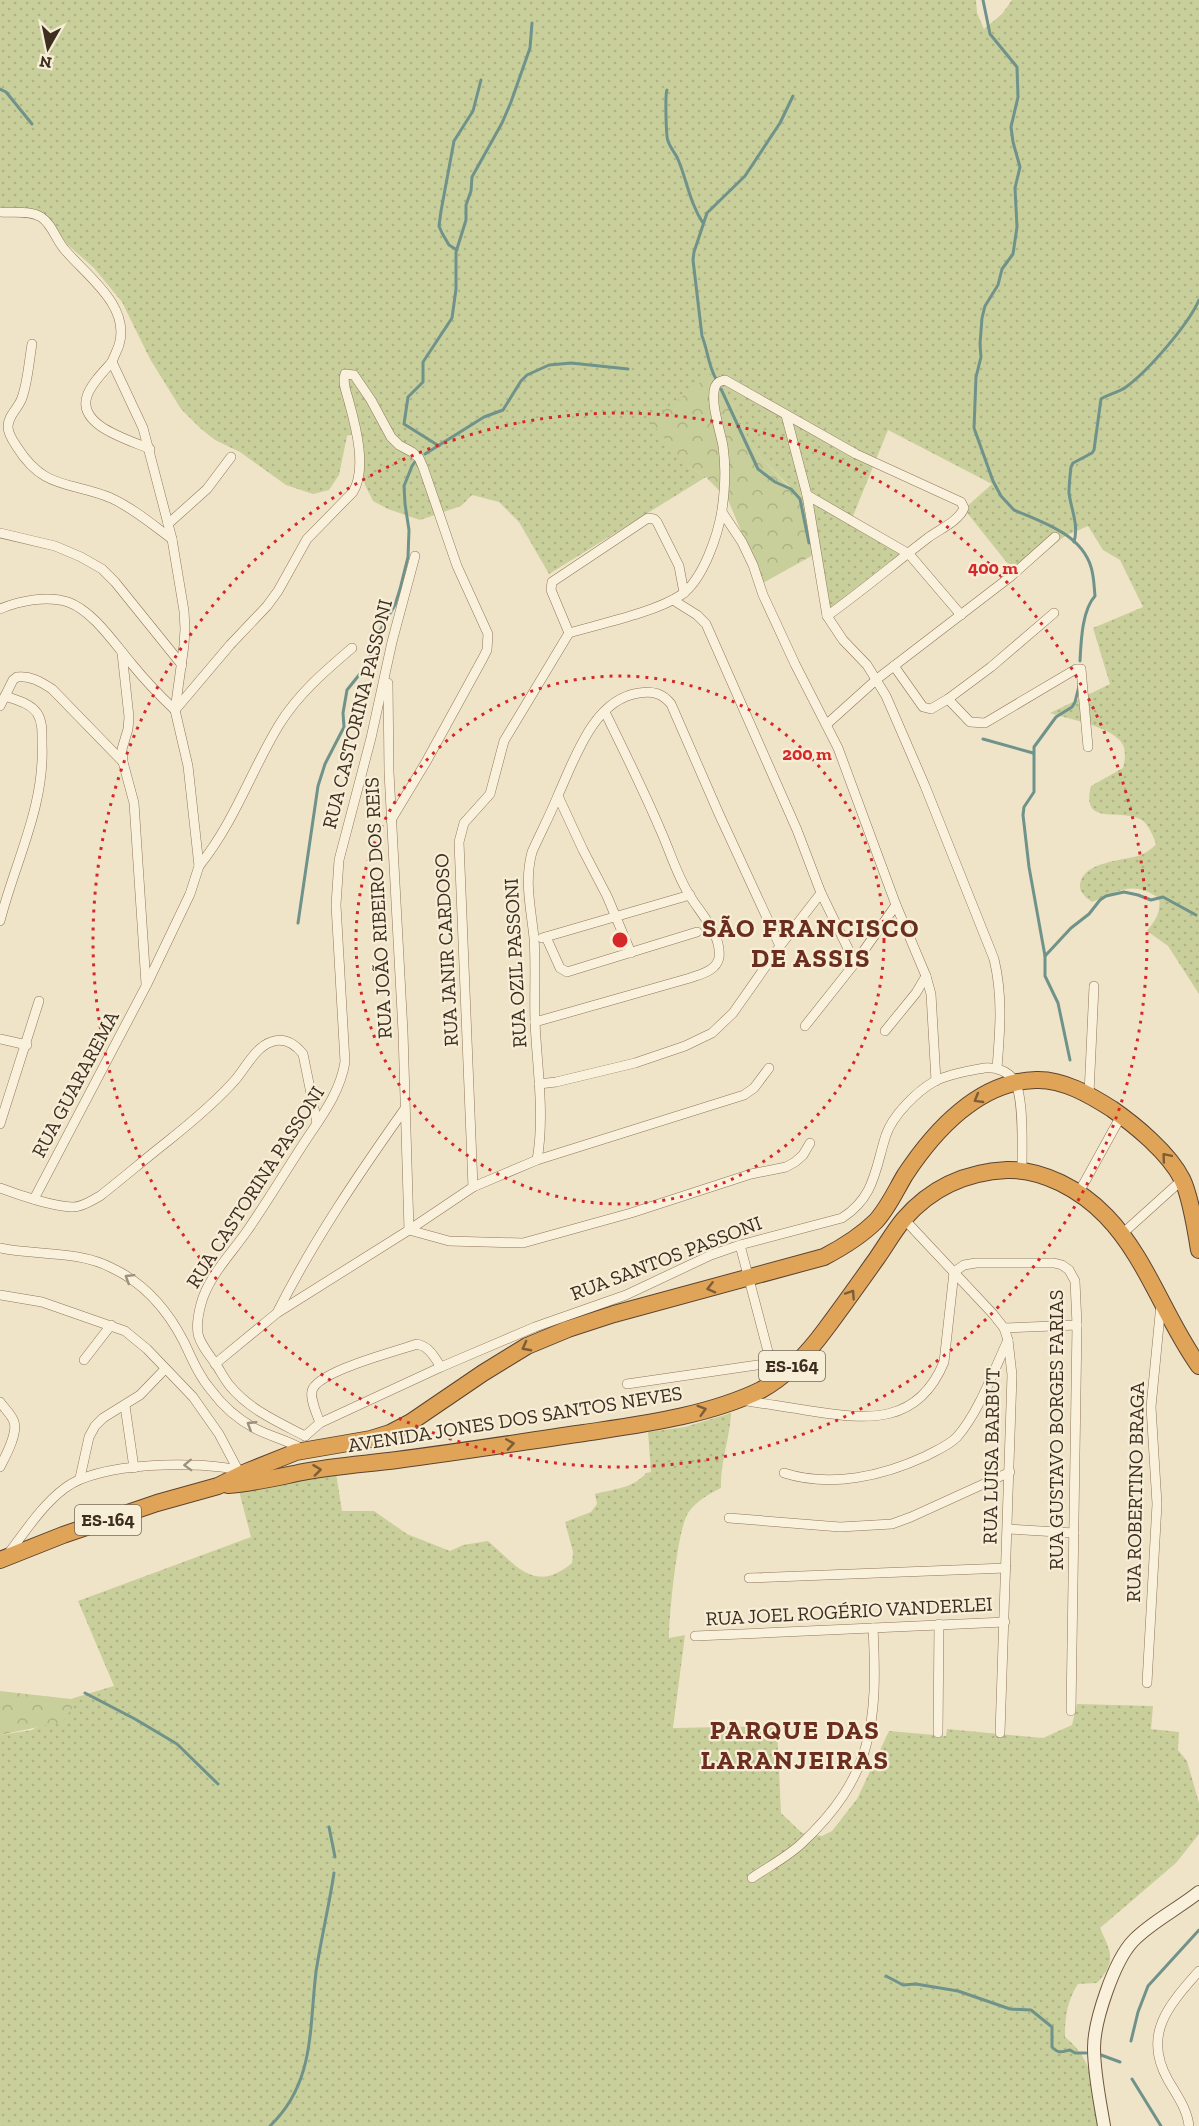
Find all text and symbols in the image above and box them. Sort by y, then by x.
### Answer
north arrow [18,18,78,78]
text: N [38,52,53,73]
text: 400 m [968,557,1018,579]
street label: RUA CASTORINA PASSONI [317,597,397,831]
text: 200 m [782,743,832,765]
street label: RUA JOÃO RIBEIRO DOS REIS [359,777,397,1039]
street label: RUA JANIR CARDOSO [429,853,463,1047]
street label: RUA OZIL PASSONI [499,877,531,1049]
district label: SÃO FRANCISCO DE ASSIS [702,912,920,974]
centre of rings [610,930,630,950]
street label: RUA GUARAREMA [26,1006,124,1161]
street label: RUA CASTORINA PASSONI [181,1082,329,1292]
one-way arrow [974,1091,984,1103]
one-way arrow [1162,1153,1173,1164]
street label: RUA SANTOS PASSONI [567,1210,765,1306]
one-way arrow [125,1273,135,1285]
one-way arrow [706,1280,716,1293]
one-way arrow [844,1290,855,1301]
street label: RUA GUSTAVO BORGES FARIAS [1044,1290,1068,1570]
one-way arrow [522,1340,532,1351]
road number: ES-164 [759,1351,825,1381]
street label: RUA LUISA BARBUT [977,1368,1005,1544]
street label: RUA ROBERTINO BRAGA [1121,1380,1149,1603]
street label: AVENIDA JONES DOS SANTOS NEVES [346,1381,684,1457]
one-way arrow [696,1405,707,1417]
one-way arrow [247,1422,258,1433]
one-way arrow [506,1439,515,1451]
one-way arrow [184,1459,193,1471]
one-way arrow [312,1464,322,1476]
road number: ES-164 [75,1505,141,1535]
street label: RUA JOEL ROGÉRIO VANDERLEI [705,1591,993,1631]
district label: PARQUE DAS LARANJEIRAS [701,1714,889,1776]

